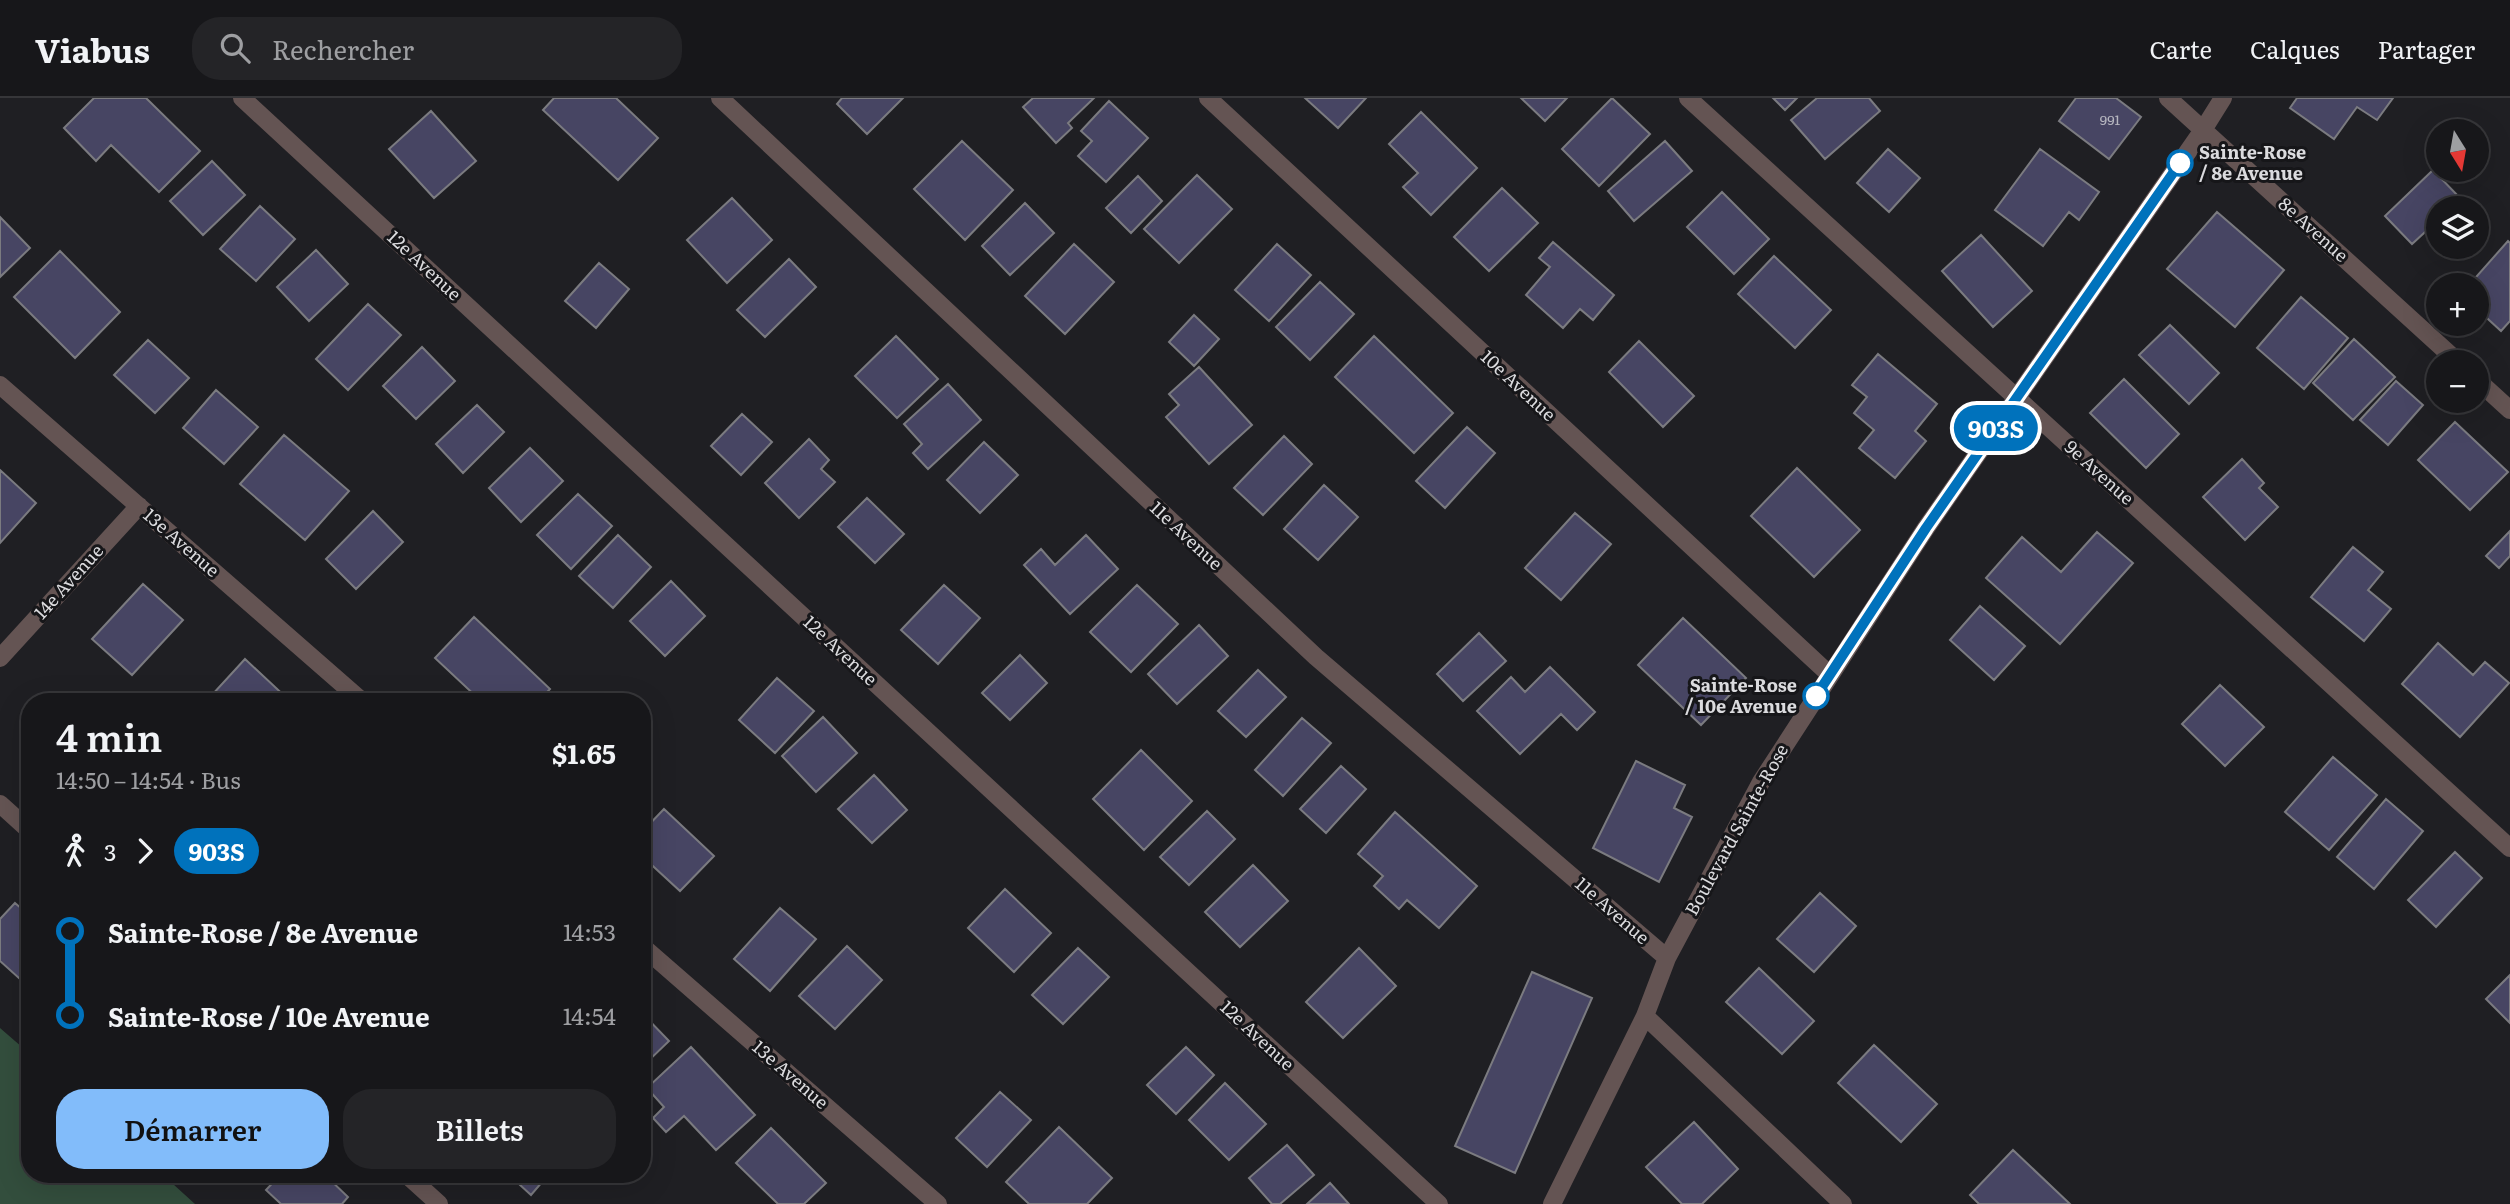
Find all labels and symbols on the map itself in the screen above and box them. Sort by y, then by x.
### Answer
house number: 991 [2100,109,2120,129]
north arrow [2426,119,2488,182]
place label: Sainte-Rose / 8e Avenue [2199,138,2306,186]
marker: Sainte-Rose / 8e Avenue [2167,150,2193,176]
street label: 8e Avenue [2273,190,2355,268]
street label: 12e Avenue [382,223,468,306]
street label: 10e Avenue [1475,343,1563,427]
line badge: 903S [1947,405,2045,451]
street label: 9e Avenue [2059,433,2141,511]
street label: 11e Avenue [1145,494,1229,576]
street label: 13e Avenue [138,501,226,583]
street label: 14e Avenue [27,538,109,624]
street label: 12e Avenue [798,608,884,691]
place label: Sainte-Rose / 10e Avenue [1685,671,1797,719]
marker: Sainte-Rose / 10e Avenue [1803,683,1829,709]
street label: Boulevard Sainte-Rose [1677,739,1794,920]
street label: 11e Avenue [1570,870,1656,950]
street label: 12e Avenue [1215,993,1301,1076]
street label: 13e Avenue [747,1033,835,1115]

